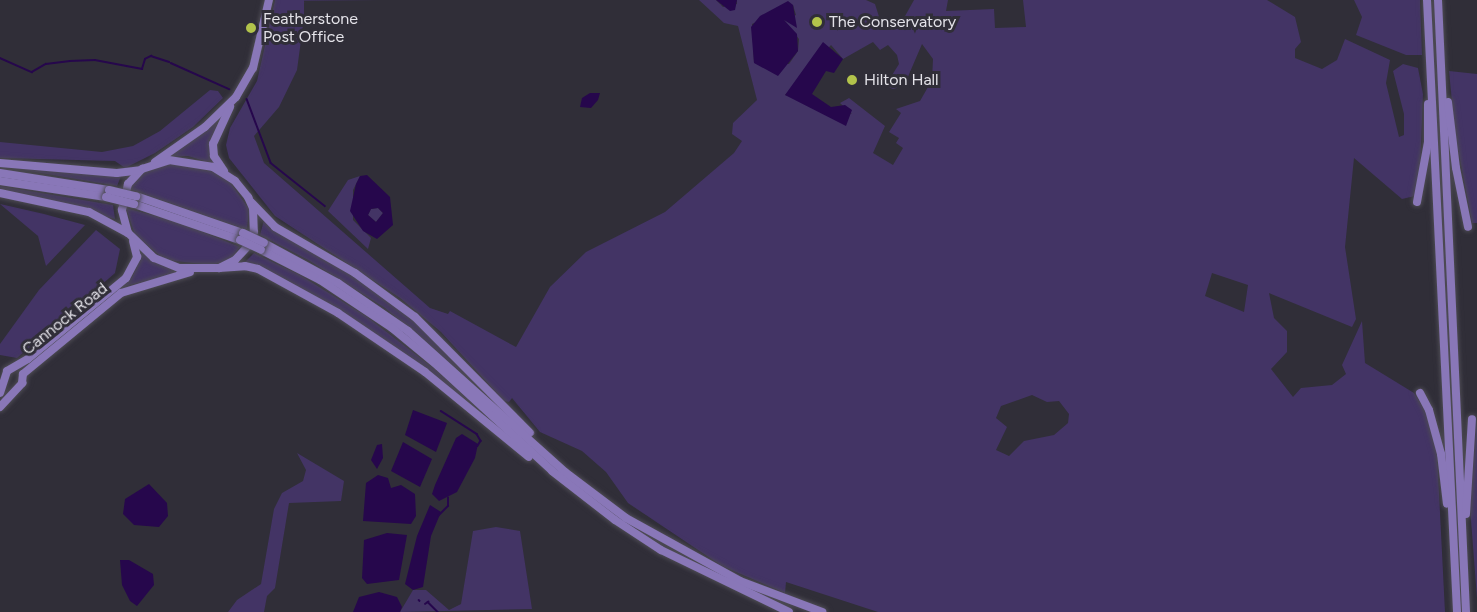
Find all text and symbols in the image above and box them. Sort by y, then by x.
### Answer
place label: Featherstone Post Office [263,9,358,47]
place label: The Conservatory [829,12,956,32]
marker: The Conservatory [810,15,824,29]
marker: Featherstone Post Office [244,21,258,35]
place label: Hilton Hall [864,70,939,90]
marker: Hilton Hall [845,73,859,87]
street label: Cannock Road [19,279,111,359]

